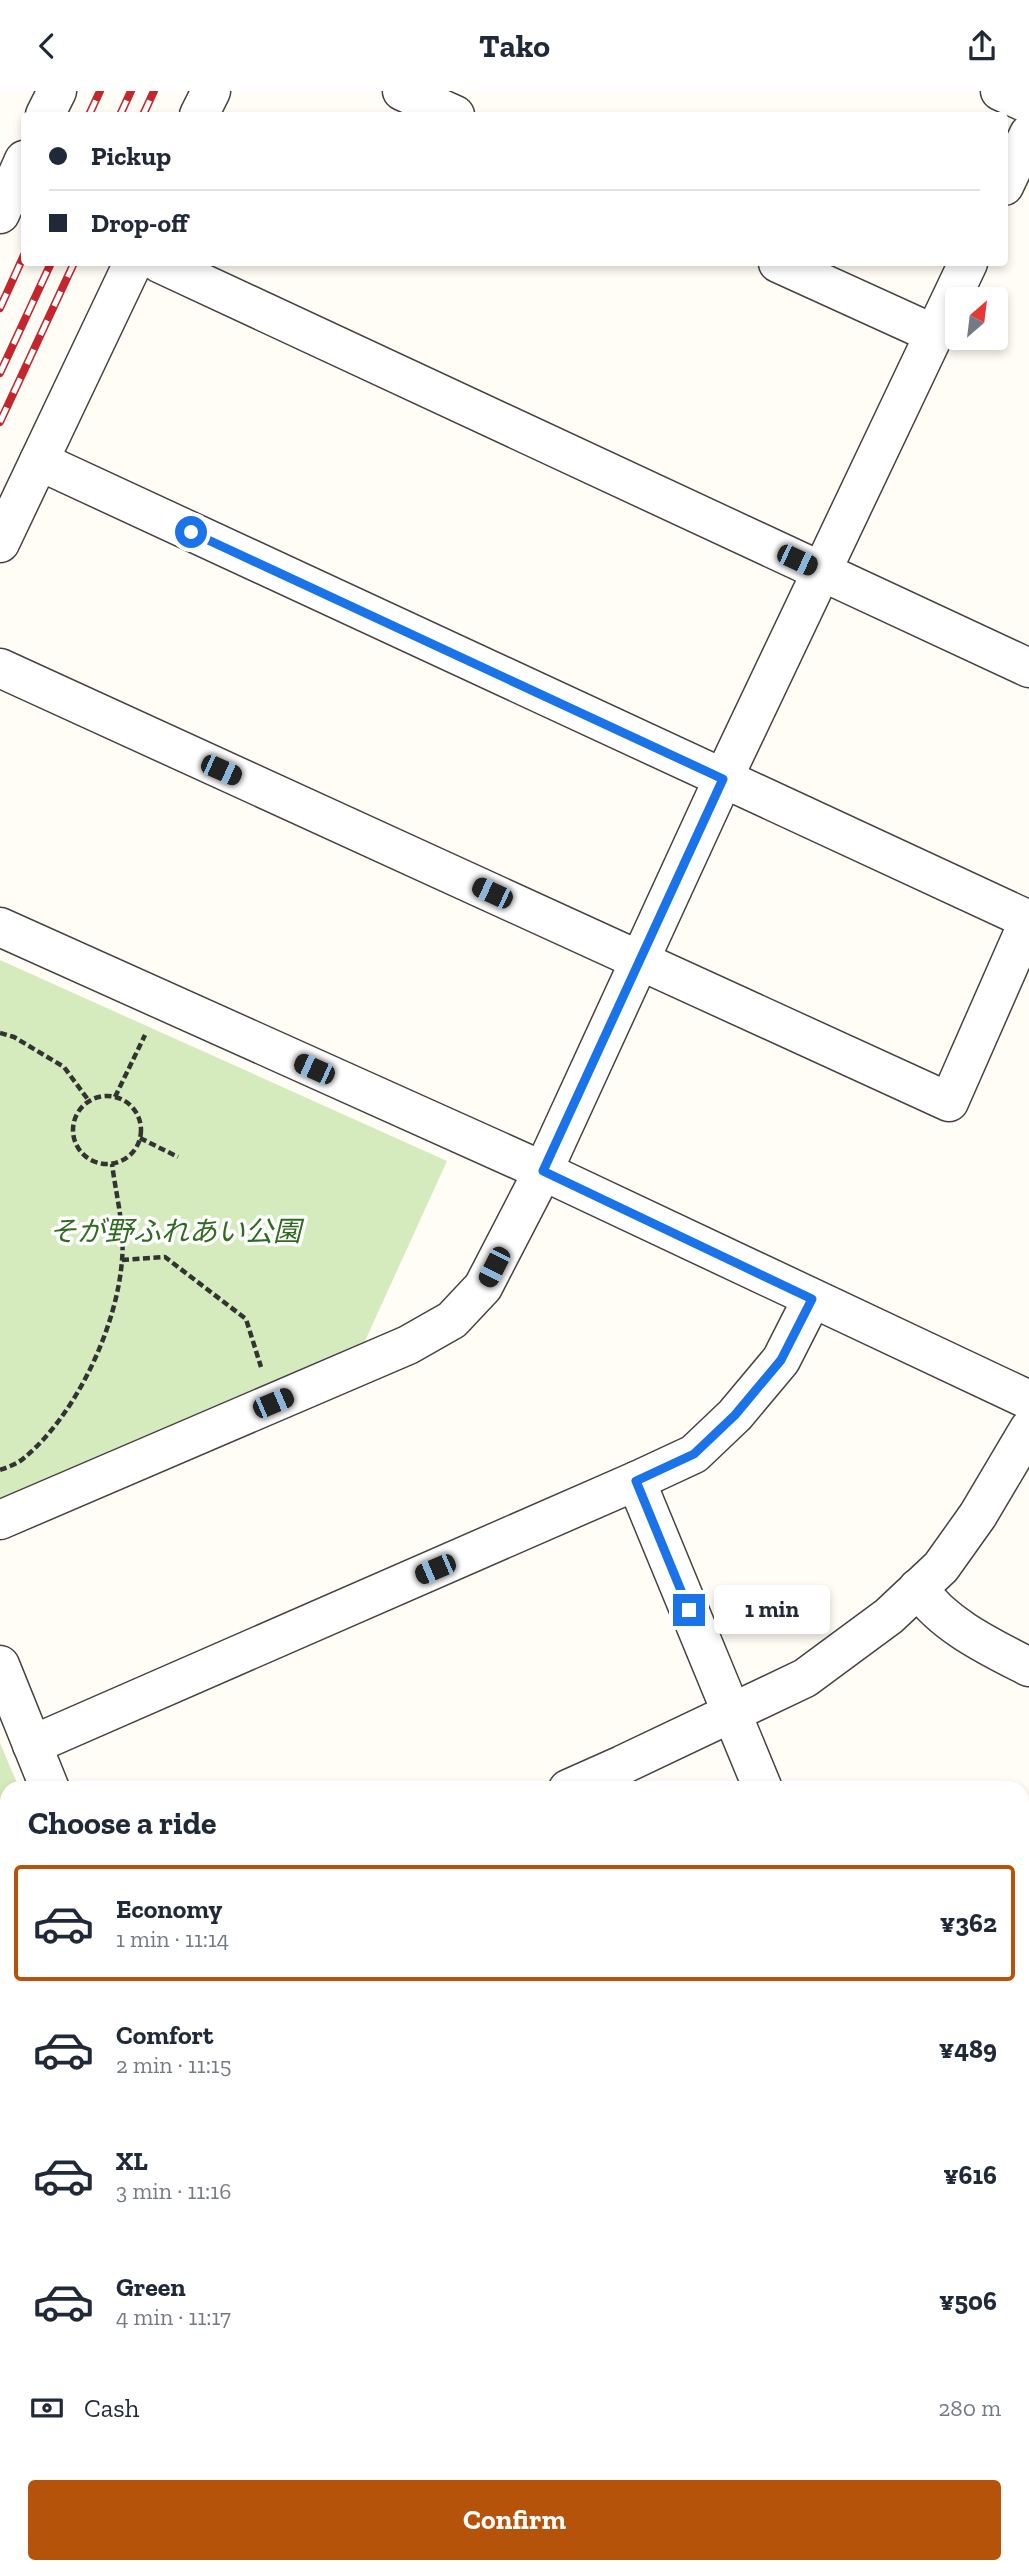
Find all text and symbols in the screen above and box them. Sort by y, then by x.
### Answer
icon: back [28,27,66,65]
text: Tako [479,27,550,65]
icon: share [963,27,1001,65]
text: Pickup [91,140,171,172]
text: Drop-off [91,207,188,239]
north arrow [945,287,1008,350]
map controls [945,287,1008,350]
route start [175,516,207,548]
car [774,542,821,578]
car [198,752,245,788]
car [469,875,516,911]
car [291,1051,338,1087]
park label: そが野ふれあい公園 [49,1215,305,1248]
car [476,1244,513,1290]
car [250,1385,297,1421]
car [412,1551,459,1587]
callout: 1 min [714,1585,829,1635]
route end [673,1594,705,1626]
text: 1 min [745,1595,799,1623]
text: Choose a ride [28,1804,216,1842]
icon: car [32,1892,95,1955]
text: Economy [116,1893,222,1925]
text: ¥362 [940,1907,997,1939]
text: 1 min · 11:14 [116,1925,229,1953]
icon: car [32,2018,95,2081]
text: Comfort [116,2019,213,2051]
text: ¥489 [939,2033,997,2065]
text: 2 min · 11:15 [116,2051,232,2079]
icon: car [32,2144,95,2207]
text: XL [116,2145,148,2177]
text: ¥616 [943,2159,997,2191]
text: 3 min · 11:16 [116,2177,231,2205]
icon: car [32,2270,95,2333]
text: Green [116,2271,186,2303]
text: ¥506 [939,2285,997,2317]
text: 4 min · 11:17 [116,2303,231,2331]
icon: cash [28,2389,66,2427]
text: Cash [84,2392,139,2424]
text: 280 m [938,2394,1001,2422]
button: Confirm [28,2480,1001,2560]

